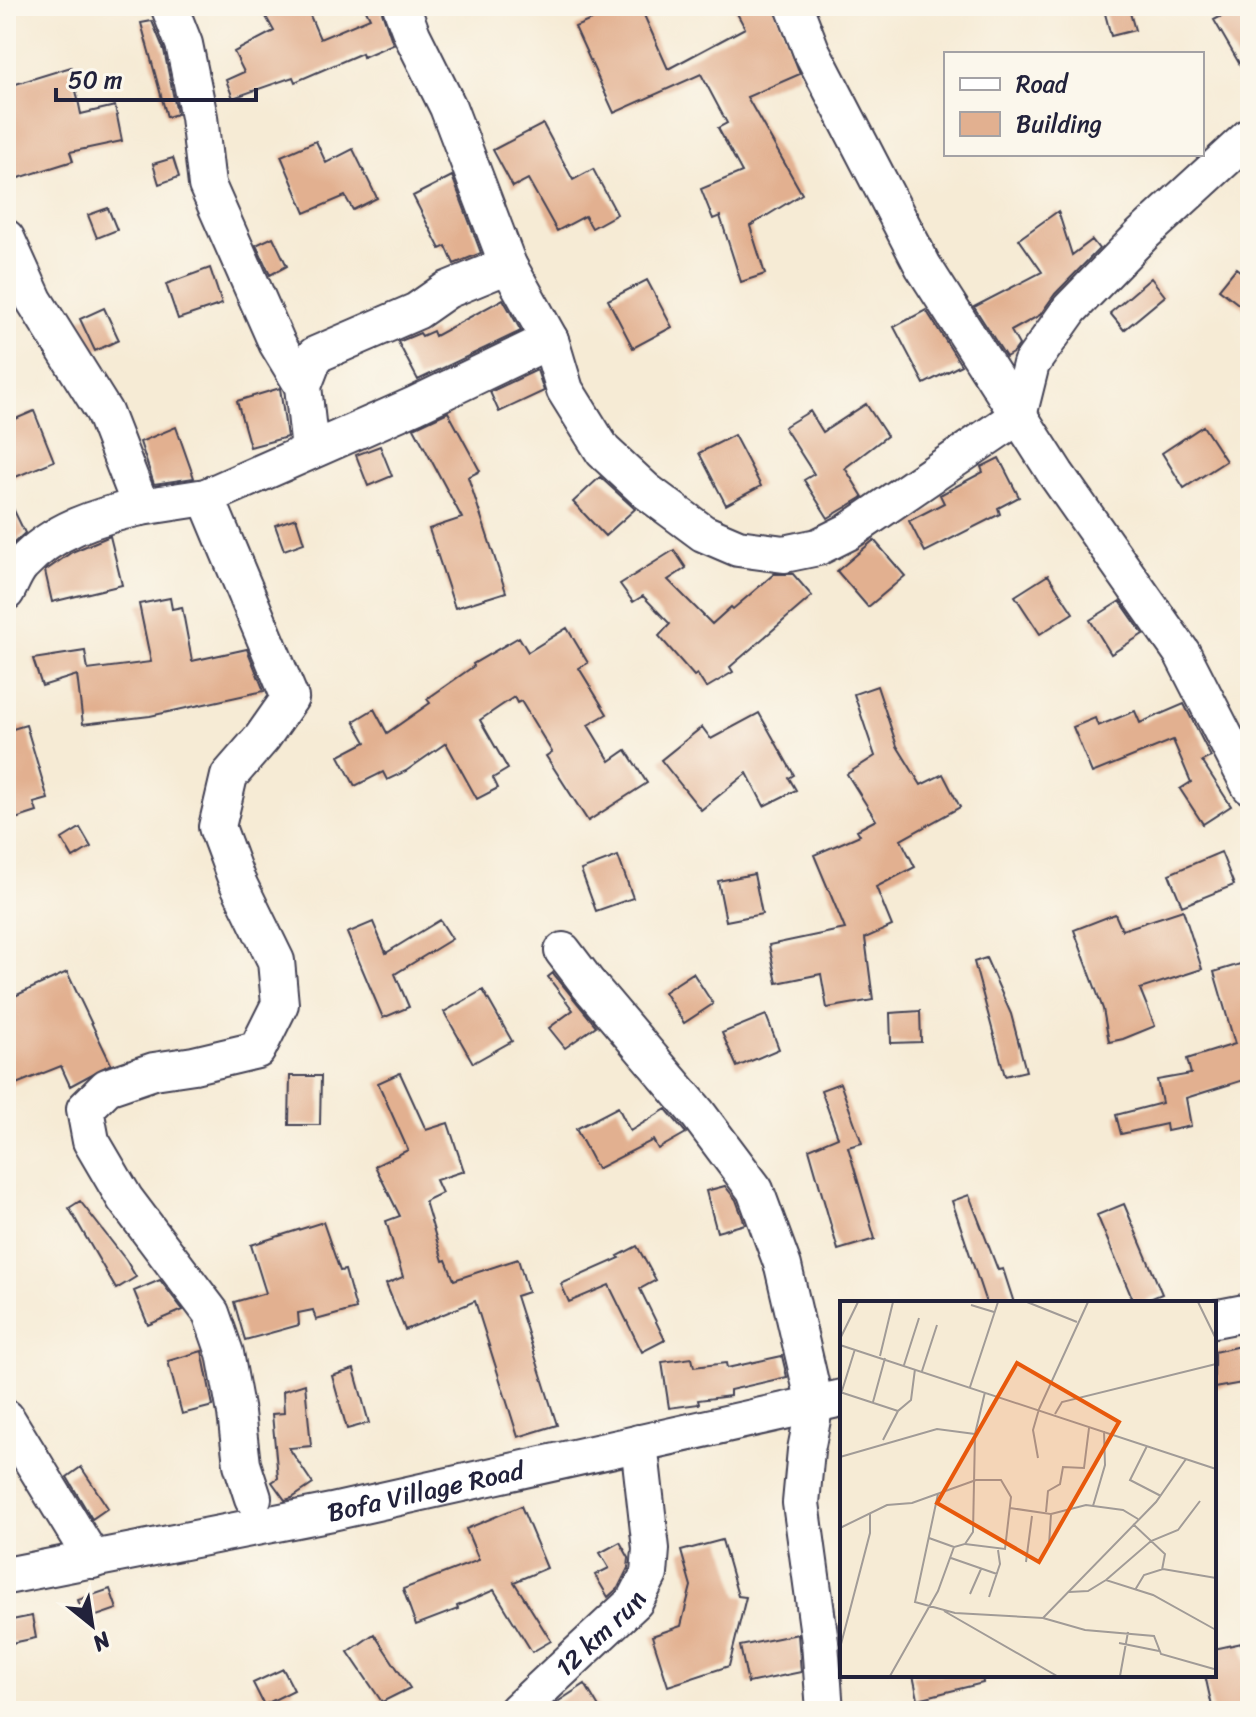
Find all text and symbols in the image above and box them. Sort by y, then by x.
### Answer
scale bar [56,52,256,102]
legend [944,52,1204,156]
text: 50 m [68,59,123,101]
text: Road [1016,63,1070,105]
text: Building [1016,103,1102,145]
inset map [840,1301,1216,1677]
street label: Bofa Village Road [323,1446,530,1535]
street label: 12 km run [544,1583,659,1688]
north arrow [52,1585,132,1665]
text: N [85,1621,119,1663]

